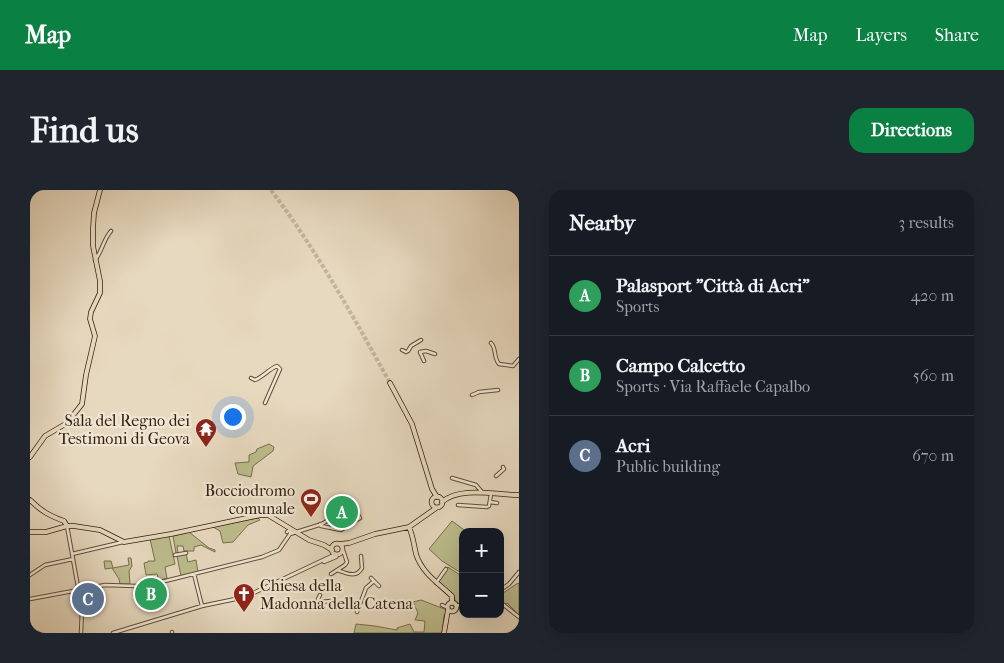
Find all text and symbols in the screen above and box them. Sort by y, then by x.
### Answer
text: Map [25,21,71,49]
text: Map [793,25,827,46]
text: Layers [855,25,907,46]
text: Share [935,25,979,46]
button: Directions [849,108,974,153]
text: Find us [30,110,139,151]
text: Nearby [569,211,635,235]
text: 3 results [898,213,954,232]
text: Palasport "Città di Acri" [616,275,810,297]
text: A [580,286,590,305]
text: 420 m [911,286,954,305]
text: Sports [616,297,659,316]
text: Campo Calcetto [616,355,745,377]
text: B [580,366,590,385]
text: 560 m [913,366,954,385]
text: Sports · Via Raffaele Capalbo [616,377,810,396]
your location [220,404,246,430]
place label: Sala del Regno dei Testimoni di Geova [58,411,191,448]
temple icon: Sala del Regno dei Testimoni di Geova [194,417,218,448]
text: Acri [616,435,650,457]
text: C [580,446,590,465]
text: 670 m [912,446,954,465]
text: Public building [616,457,720,476]
place label: Bocciodromo comunale [205,481,295,518]
sports icon: Bocciodromo comunale [299,487,323,518]
pin: A [326,493,358,531]
map controls [459,528,504,618]
button: + [459,528,504,573]
button: − [459,573,504,618]
pin: B [135,575,167,613]
place label: Chiesa della Madonna della Catena [260,576,413,613]
pin: C [72,580,104,618]
church icon: Chiesa della Madonna della Catena [232,582,256,613]

